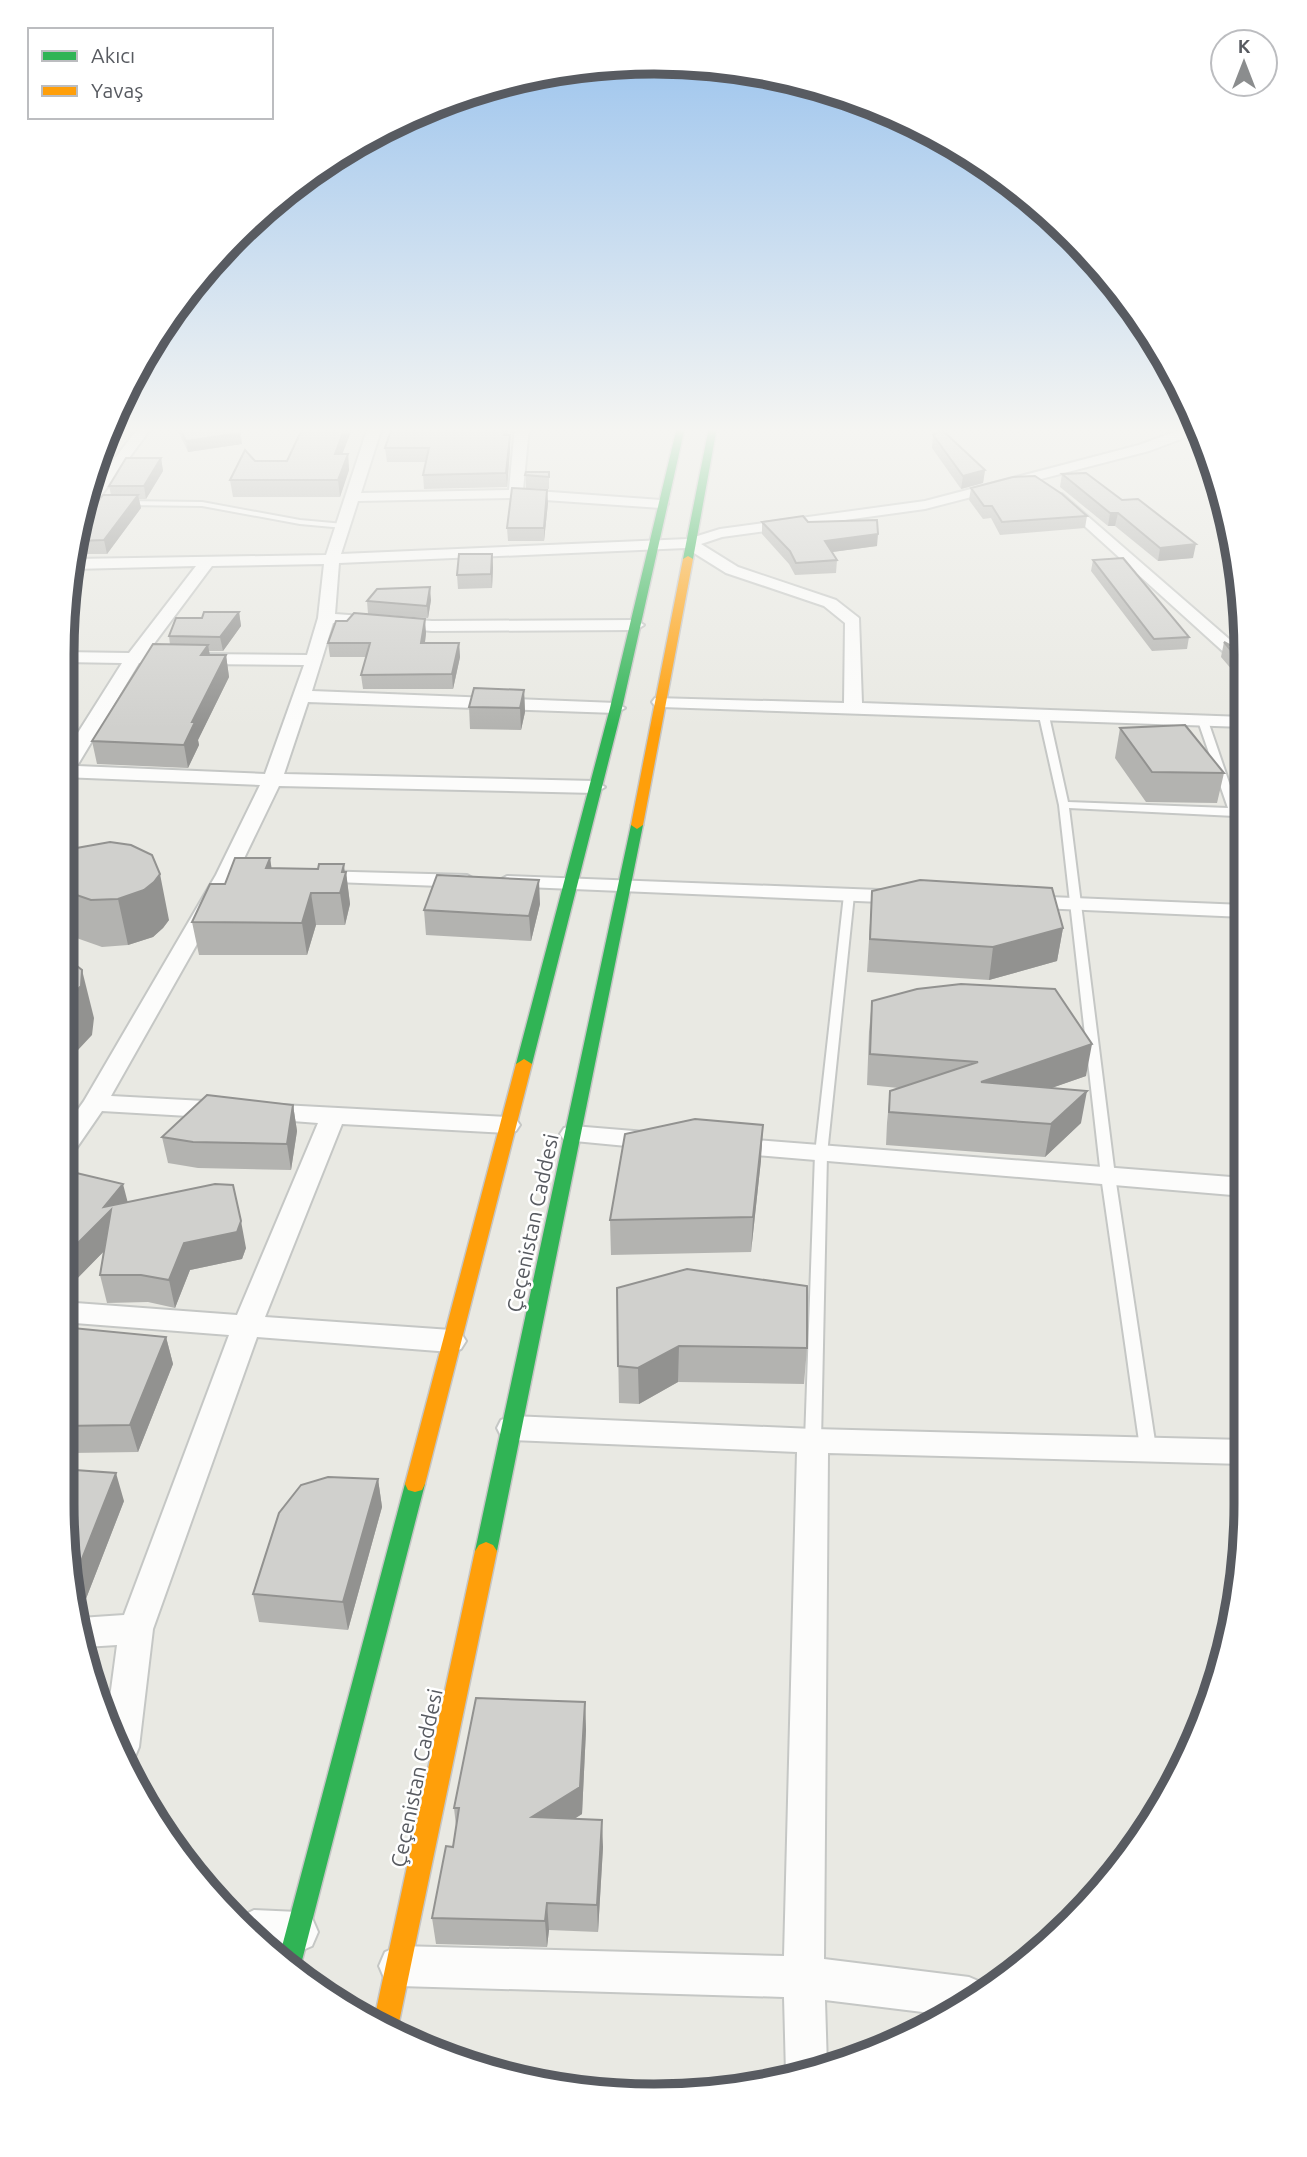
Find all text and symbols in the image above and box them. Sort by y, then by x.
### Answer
legend [28,28,273,119]
north arrow [1209,28,1279,98]
text: K [1238,35,1251,57]
text: Akıcı [91,43,135,67]
text: Yavaş [91,78,143,102]
street label: Çeçenistan Caddesi [501,1131,563,1314]
street label: Çeçenistan Caddesi [385,1686,447,1869]

